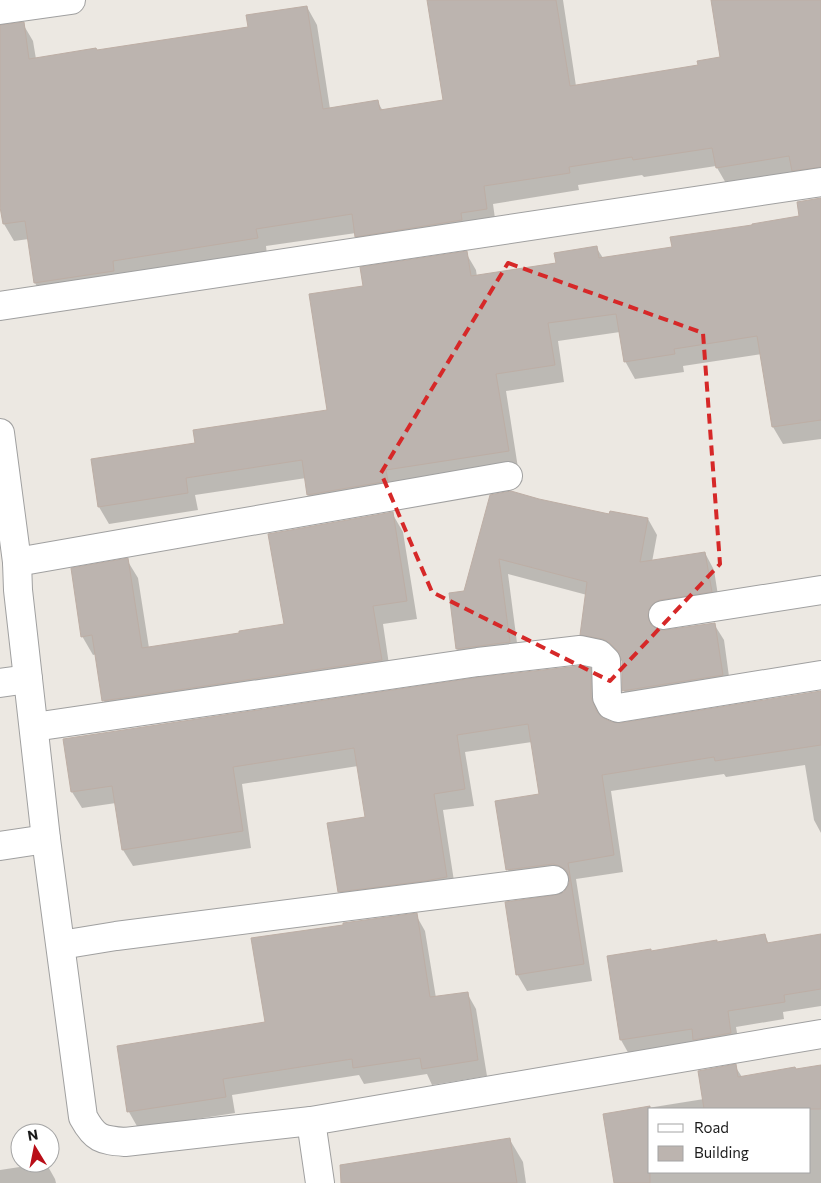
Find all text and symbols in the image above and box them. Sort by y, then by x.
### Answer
legend [648,1108,811,1173]
text: Road [694,1118,729,1136]
north arrow [10,1123,60,1173]
text: N [26,1125,39,1144]
text: Building [694,1143,749,1161]

